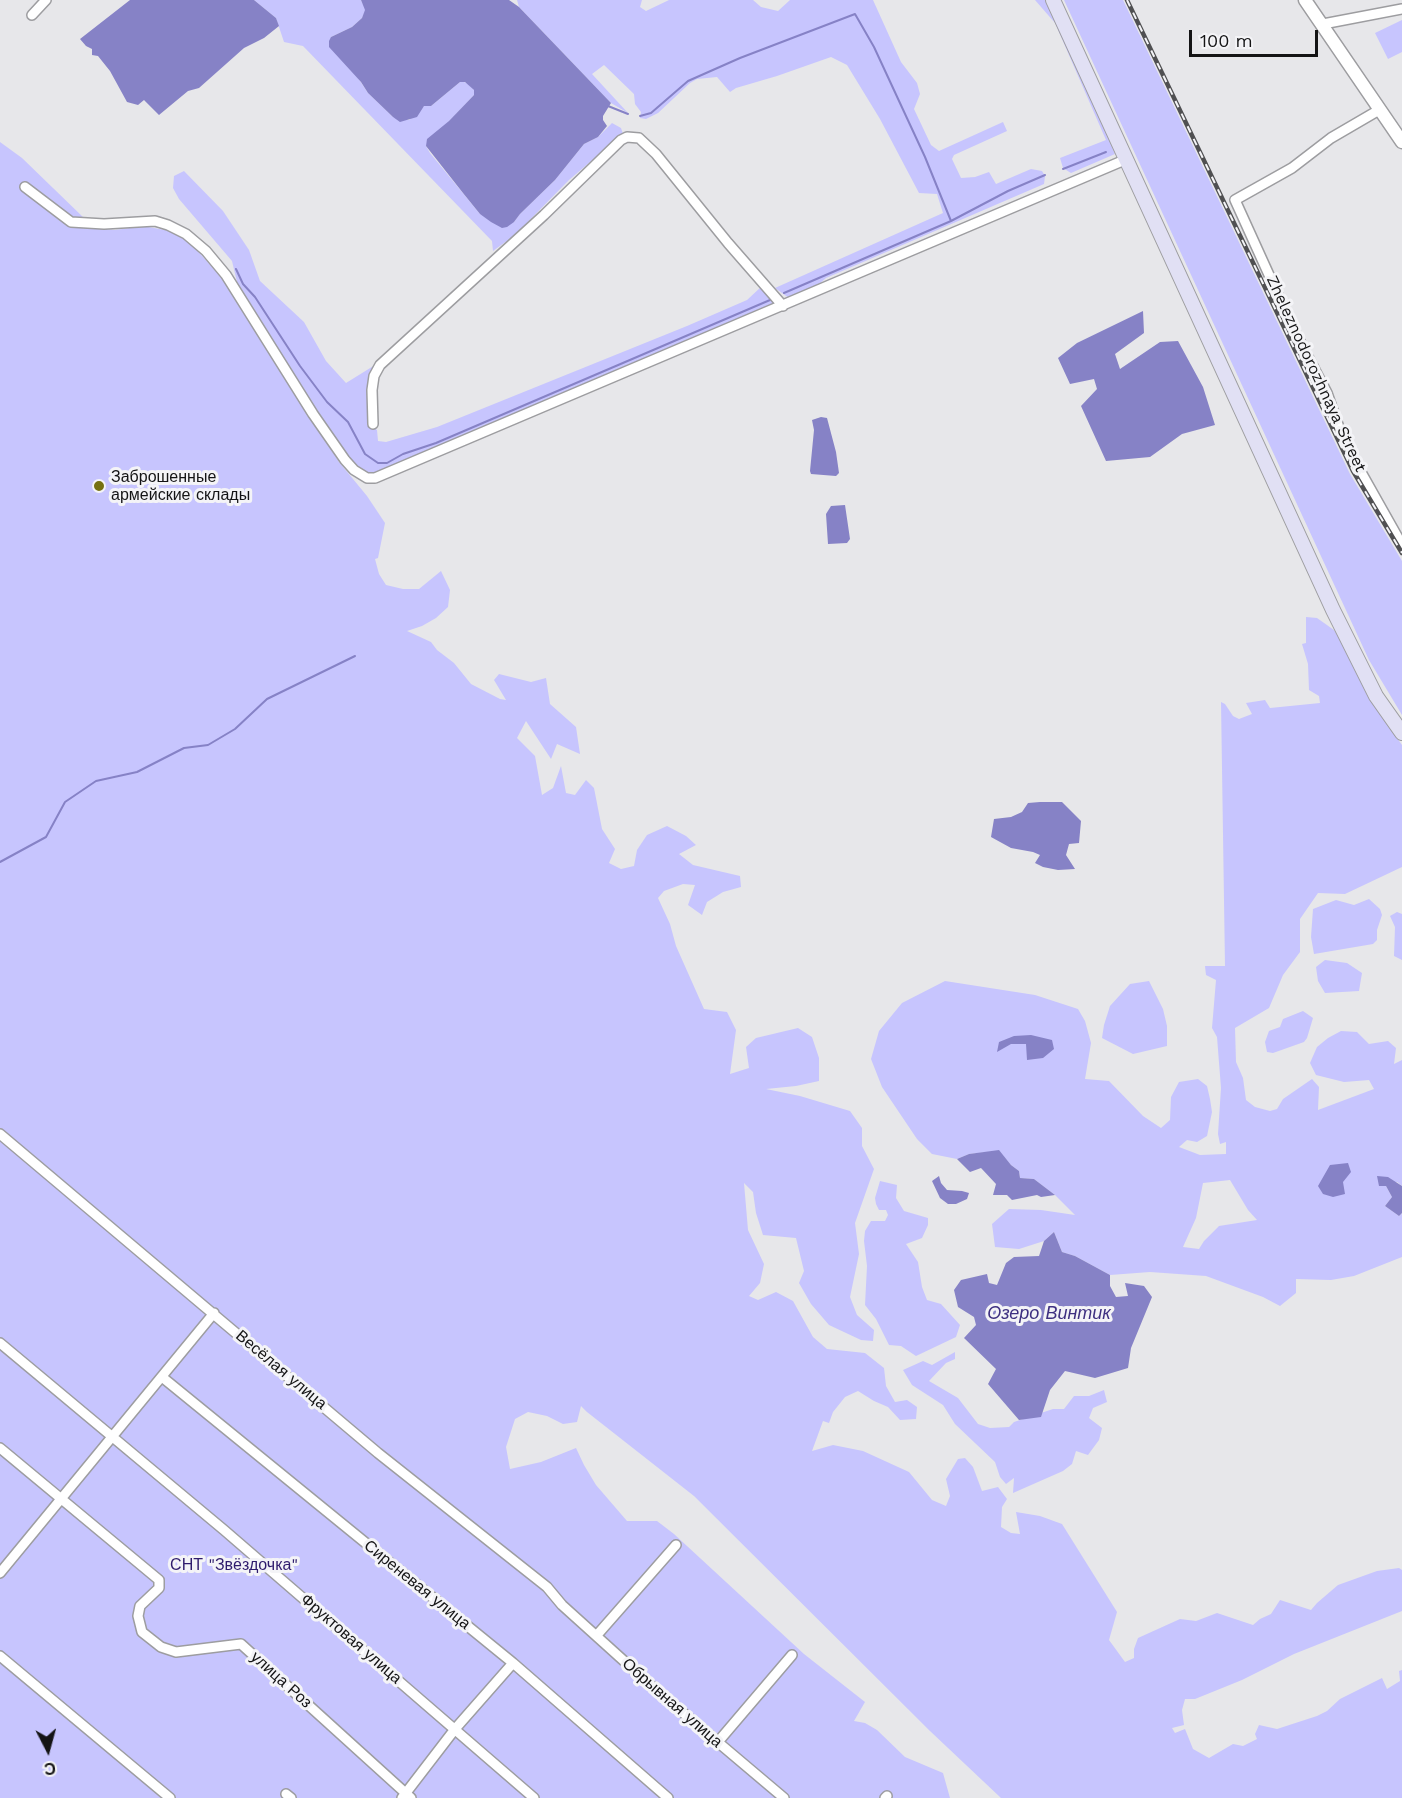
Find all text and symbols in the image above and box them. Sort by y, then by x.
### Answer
scale bar [1192,18,1321,56]
text: 100 m [1200,30,1253,51]
street label: Zheleznodorozhnaya Street [1262,273,1370,475]
place label: Заброшенные армейские склады [111,467,250,505]
marker: Заброшенные армейские склады [92,479,106,493]
water label: Озеро Винтик [987,1303,1111,1325]
street label: Весёлая улица [232,1326,330,1414]
street label: Сиреневая улица [360,1536,474,1634]
park label: СНТ "Звёздочка" [170,1555,298,1575]
street label: Фруктовая улица [297,1590,405,1688]
street label: улица Роз [247,1648,315,1712]
street label: Обрывная улица [618,1654,726,1752]
north arrow [18,1720,78,1780]
text: С [43,1758,57,1778]

